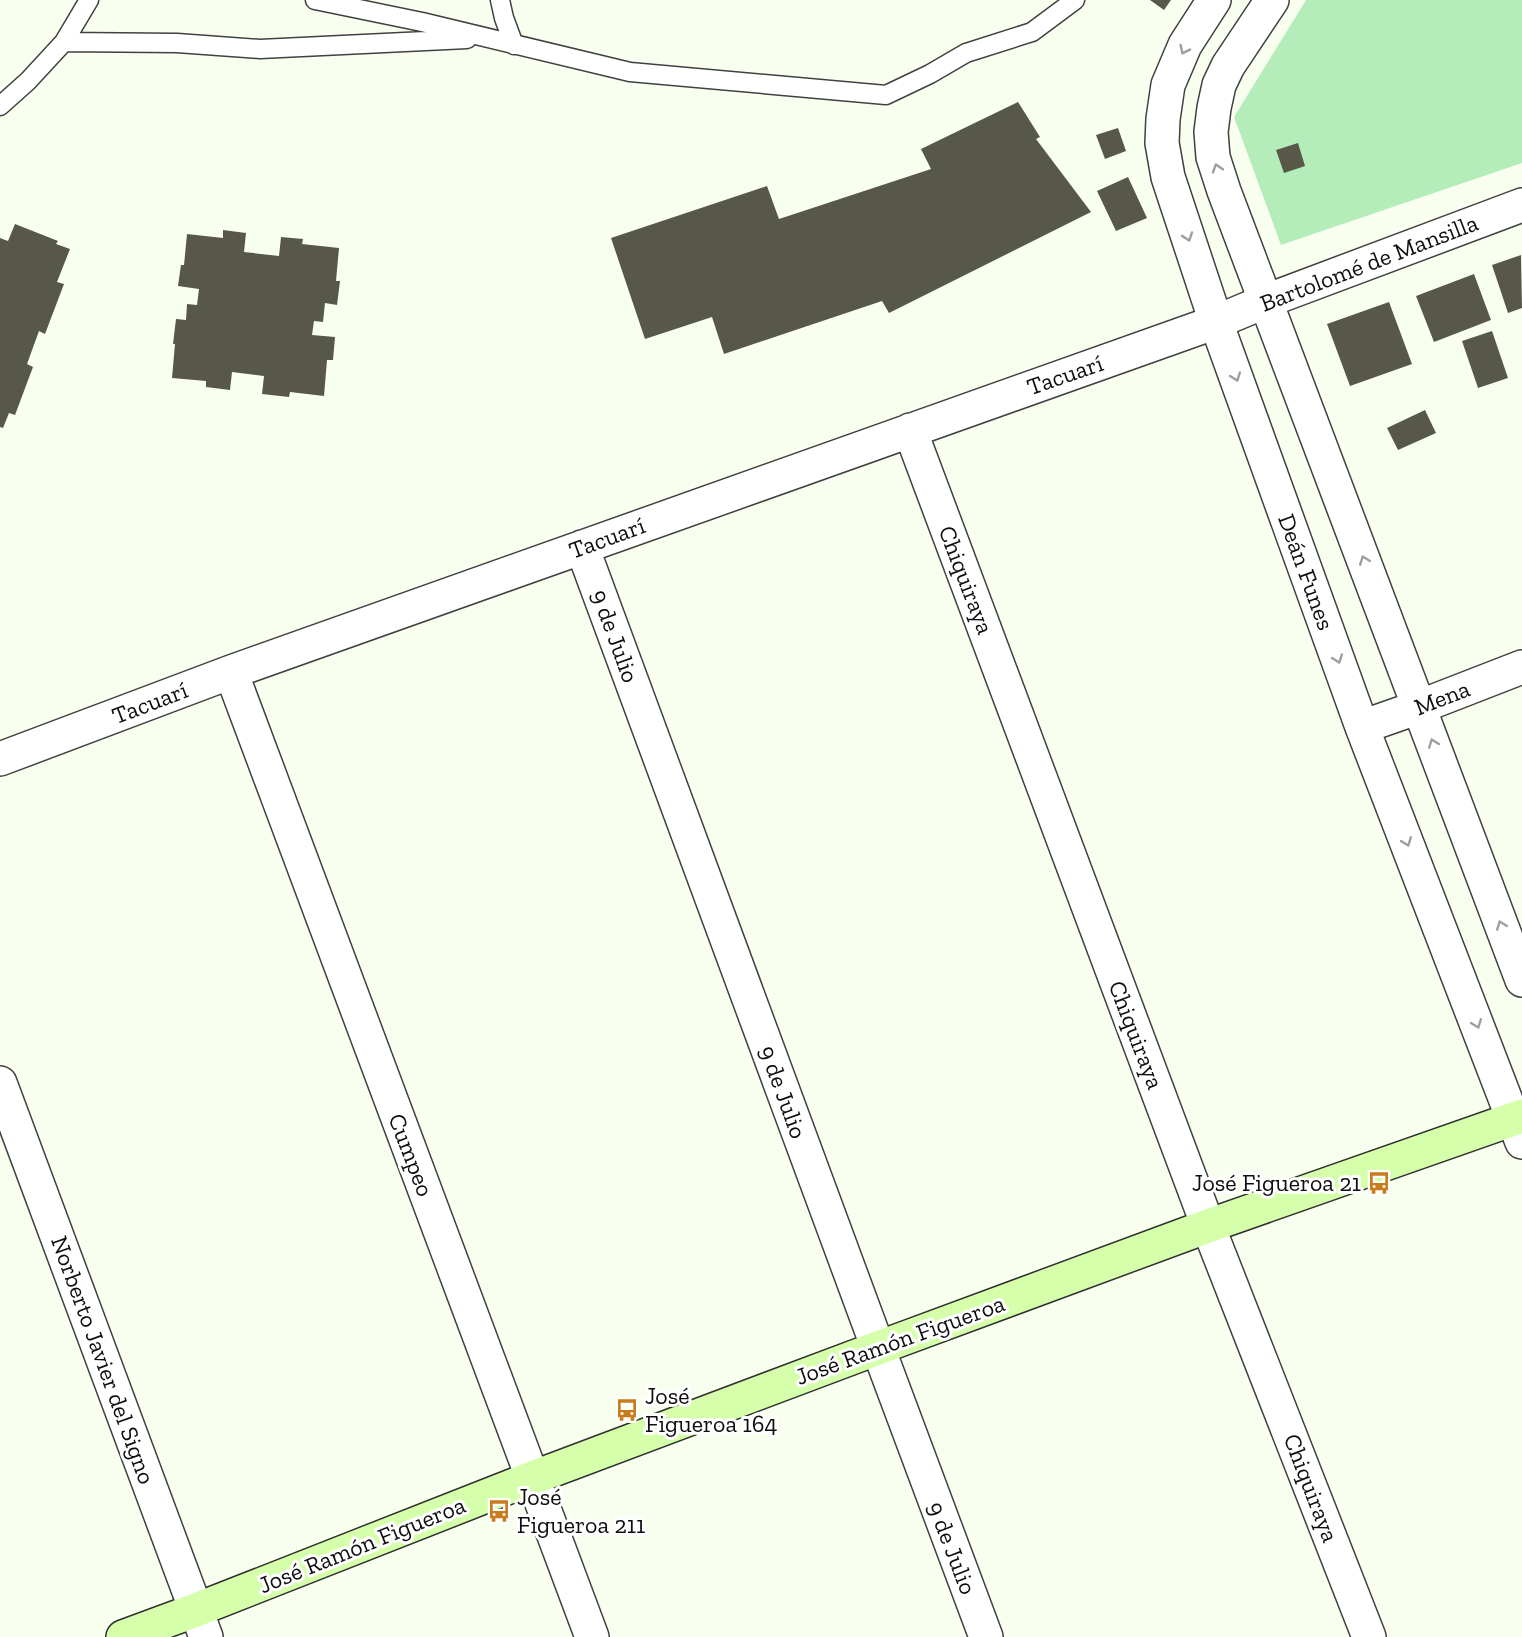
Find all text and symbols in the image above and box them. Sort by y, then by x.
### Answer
one-way arrow [1179,43,1191,54]
one-way arrow [1212,163,1224,174]
street label: Bartolomé de Mansilla [1256,207,1482,318]
one-way arrow [1180,232,1193,242]
street label: Tacuarí [1023,348,1107,401]
one-way arrow [1228,371,1241,382]
street label: Tacuarí [565,510,649,565]
street label: Deán Funes [1272,510,1341,634]
street label: Chiquiraya [933,522,1001,638]
one-way arrow [1359,555,1371,566]
street label: 9 de Julio [585,585,646,686]
one-way arrow [1330,653,1343,664]
street label: Mena [1410,674,1474,721]
street label: Tacuarí [108,675,192,730]
one-way arrow [1428,738,1440,749]
one-way arrow [1399,836,1412,846]
one-way arrow [1496,921,1509,931]
street label: Chiquiraya [1103,977,1171,1093]
one-way arrow [1470,1017,1482,1028]
street label: 9 de Julio [753,1041,814,1142]
street label: Cumpeo [382,1109,441,1200]
place label: José Figueroa 21 [1192,1168,1361,1197]
bus stop icon: José Figueroa 21 [1366,1170,1392,1196]
street label: Norberto Javier del Signo [45,1232,162,1488]
street label: José Ramón Figueroa [791,1288,1009,1391]
place label: José Figueroa 164 [645,1381,777,1438]
bus stop icon: José Figueroa 164 [614,1397,640,1423]
street label: Chiquiraya [1278,1430,1346,1546]
place label: José Figueroa 211 [517,1482,645,1539]
street label: José Ramón Figueroa [254,1490,470,1599]
street label: 9 de Julio [922,1497,983,1598]
bus stop icon: José Figueroa 211 [486,1498,512,1524]

